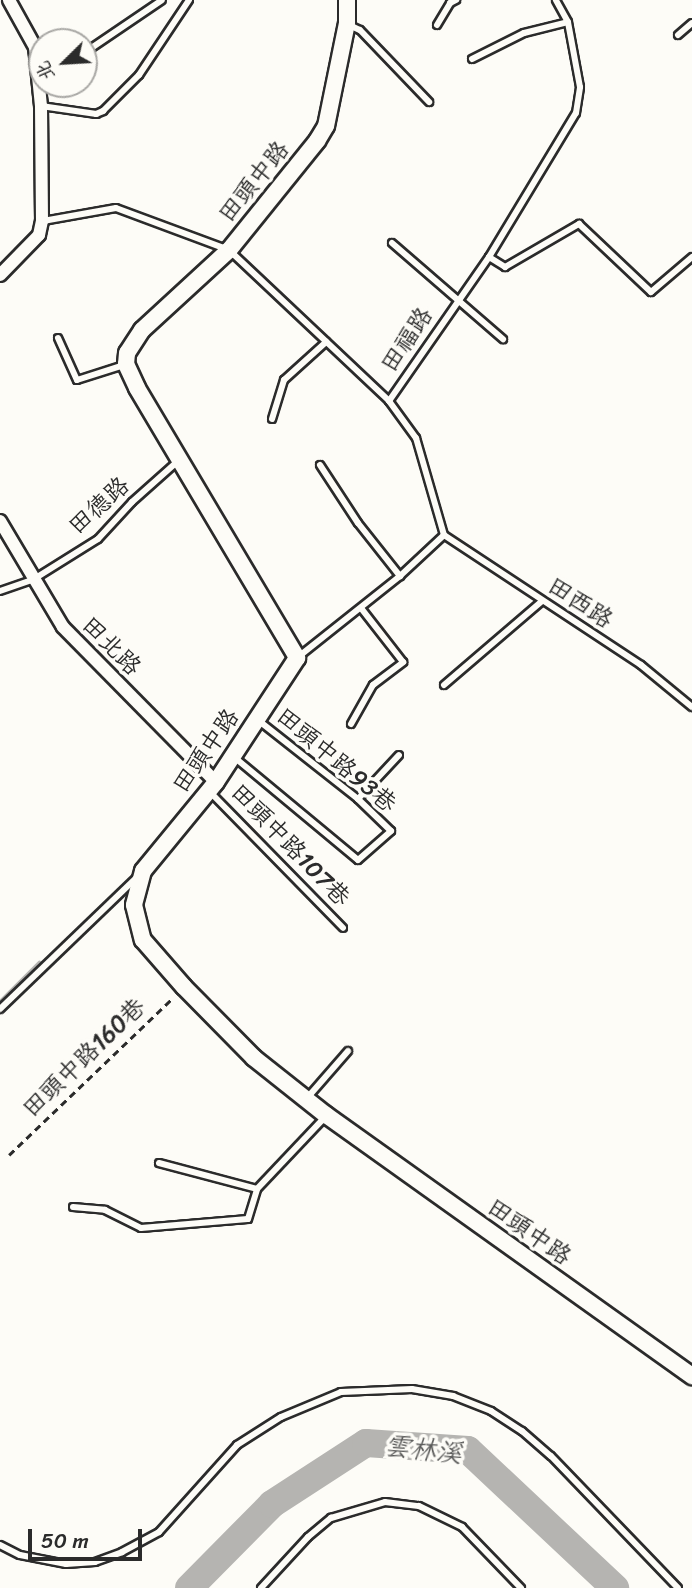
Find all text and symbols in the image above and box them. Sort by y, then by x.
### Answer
north arrow [28,28,98,98]
text: 北 [26,56,64,86]
street label: 田頭中路 [213,136,295,228]
street label: 田福路 [375,302,439,378]
street label: 田德路 [63,471,135,541]
street label: 田西路 [542,571,618,635]
street label: 田北路 [75,610,147,682]
street label: 田頭中路93巷 [270,701,402,819]
street label: 田頭中路 [167,703,245,799]
street label: 田頭中路107巷 [224,778,356,912]
street label: 田頭中路160巷 [17,992,151,1124]
street label: 田頭中路 [481,1193,577,1271]
water label: 雲林溪 [383,1430,463,1470]
scale bar [32,1514,145,1558]
text: 50 m [41,1522,89,1560]

